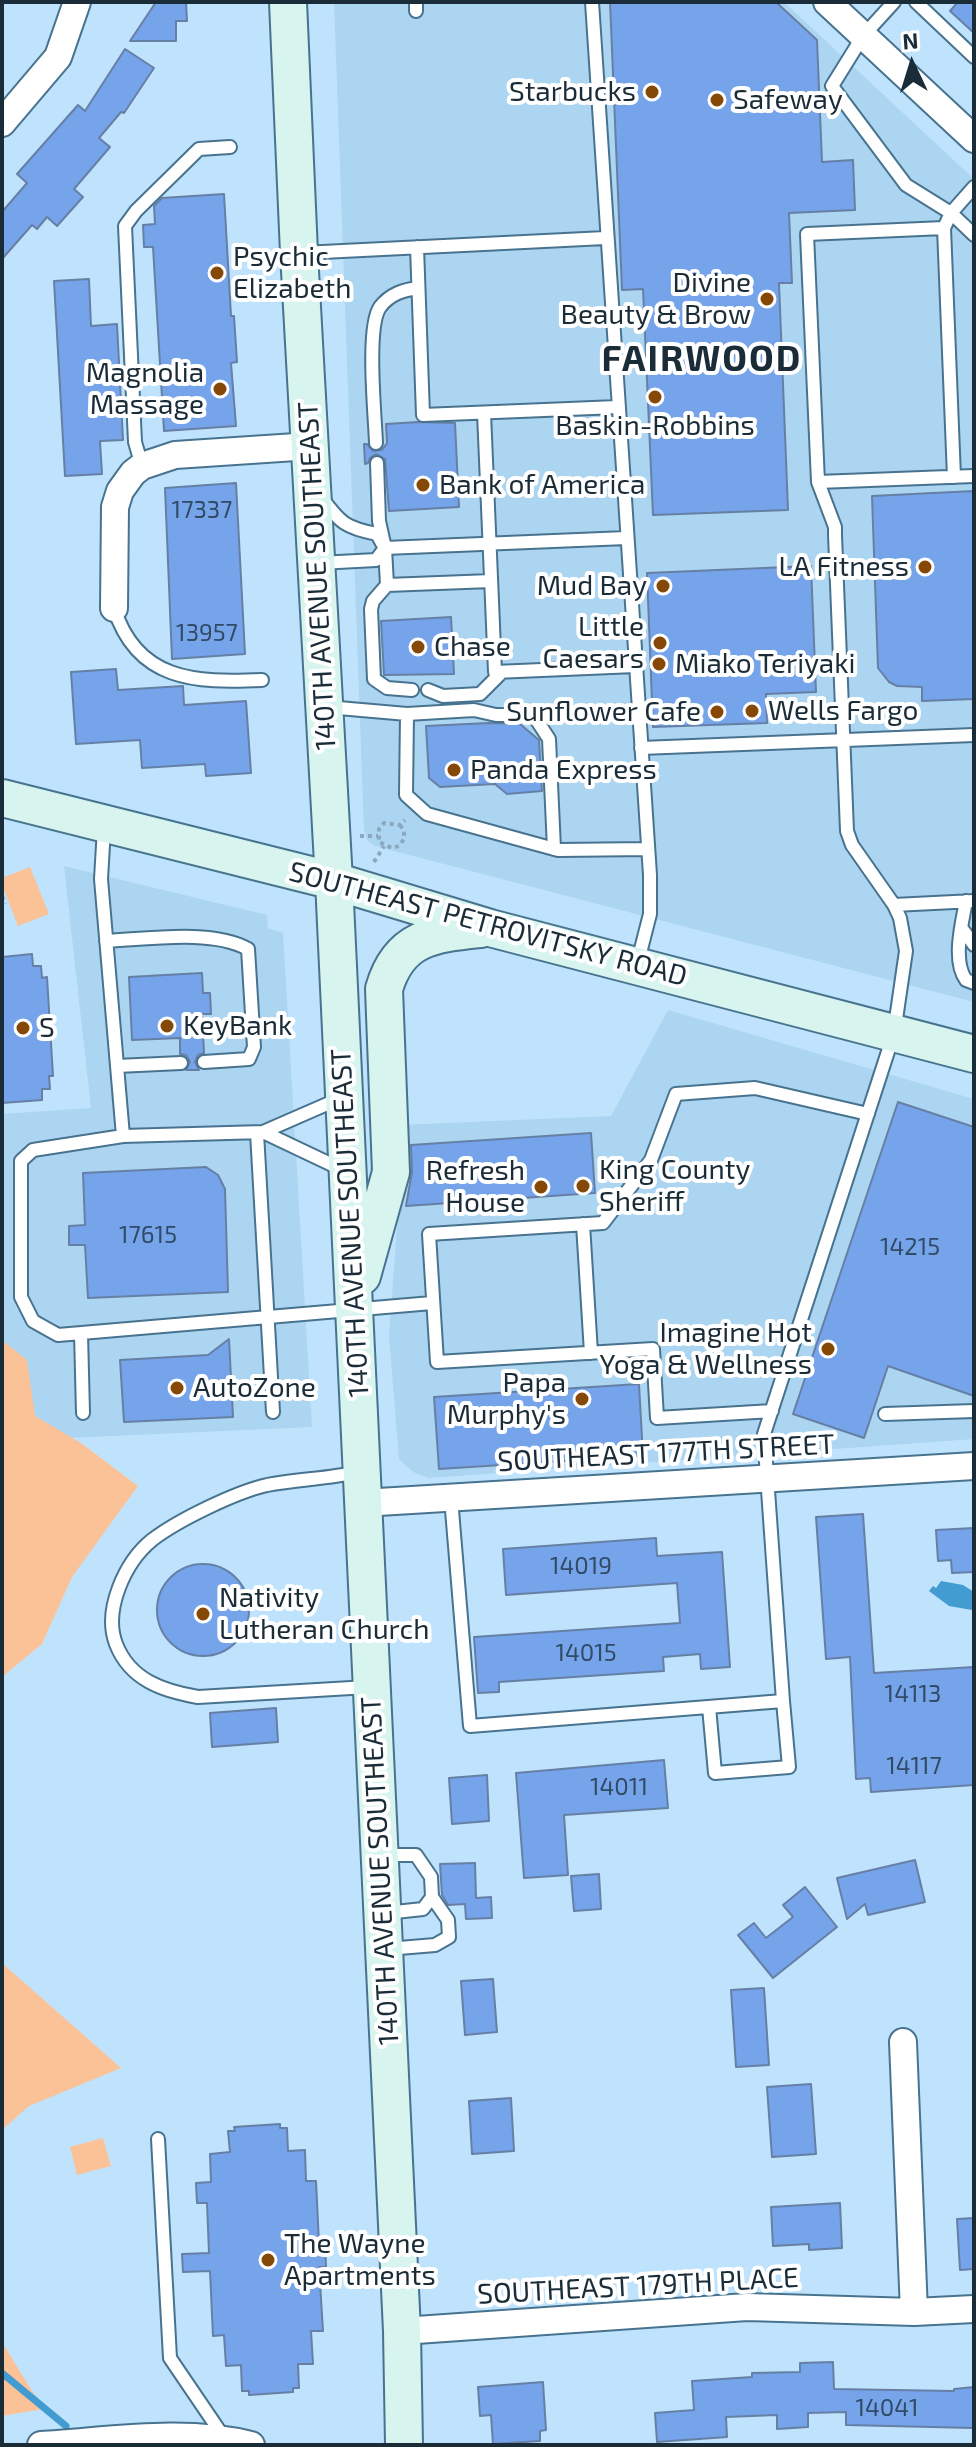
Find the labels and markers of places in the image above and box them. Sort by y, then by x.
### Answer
place label: Starbucks [509,75,636,109]
marker: Starbucks [643,83,661,101]
place label: Safeway [733,83,843,117]
marker: Safeway [708,91,726,109]
place label: Psychic Elizabeth [233,240,352,306]
marker: Psychic Elizabeth [208,264,226,282]
place label: Divine Beauty & Brow [561,266,751,332]
marker: Divine Beauty & Brow [758,290,776,308]
place label: Magnolia Massage [86,356,204,422]
marker: Magnolia Massage [211,380,229,398]
marker: Baskin-Robbins [646,388,664,406]
place label: Baskin-Robbins [555,409,755,443]
place label: Bank of America [439,468,645,502]
marker: Bank of America [414,476,432,494]
place label: LA Fitness [778,550,909,584]
marker: LA Fitness [916,558,934,576]
place label: Mud Bay [537,569,647,603]
marker: Mud Bay [654,577,672,595]
place label: Little Caesars [543,610,644,676]
place label: Chase [434,630,511,664]
marker: Little Caesars [651,634,669,652]
marker: Chase [409,638,427,656]
place label: Miako Teriyaki [675,647,855,681]
marker: Miako Teriyaki [650,655,668,673]
place label: Wells Fargo [768,694,919,728]
place label: Sunflower Cafe [506,695,701,729]
marker: Wells Fargo [743,702,761,720]
marker: Sunflower Cafe [708,703,726,721]
place label: Panda Express [470,753,657,787]
marker: Panda Express [445,761,463,779]
place label: KeyBank [183,1009,292,1043]
place label: S [39,1011,55,1045]
marker: KeyBank [158,1017,176,1035]
marker: S [14,1019,32,1037]
place label: King County Sheriff [599,1153,750,1219]
place label: Refresh House [426,1154,525,1220]
marker: King County Sheriff [574,1177,592,1195]
marker: Refresh House [532,1178,550,1196]
place label: Imagine Hot Yoga & Wellness [600,1316,812,1382]
marker: Imagine Hot Yoga & Wellness [819,1340,837,1358]
place label: Papa Murphy's [447,1366,566,1432]
place label: AutoZone [193,1371,316,1405]
marker: AutoZone [168,1379,186,1397]
marker: Papa Murphy's [573,1390,591,1408]
place label: Nativity Lutheran Church [219,1581,429,1647]
marker: Nativity Lutheran Church [194,1605,212,1623]
place label: The Wayne Apartments [284,2227,436,2293]
marker: The Wayne Apartments [259,2251,277,2269]

